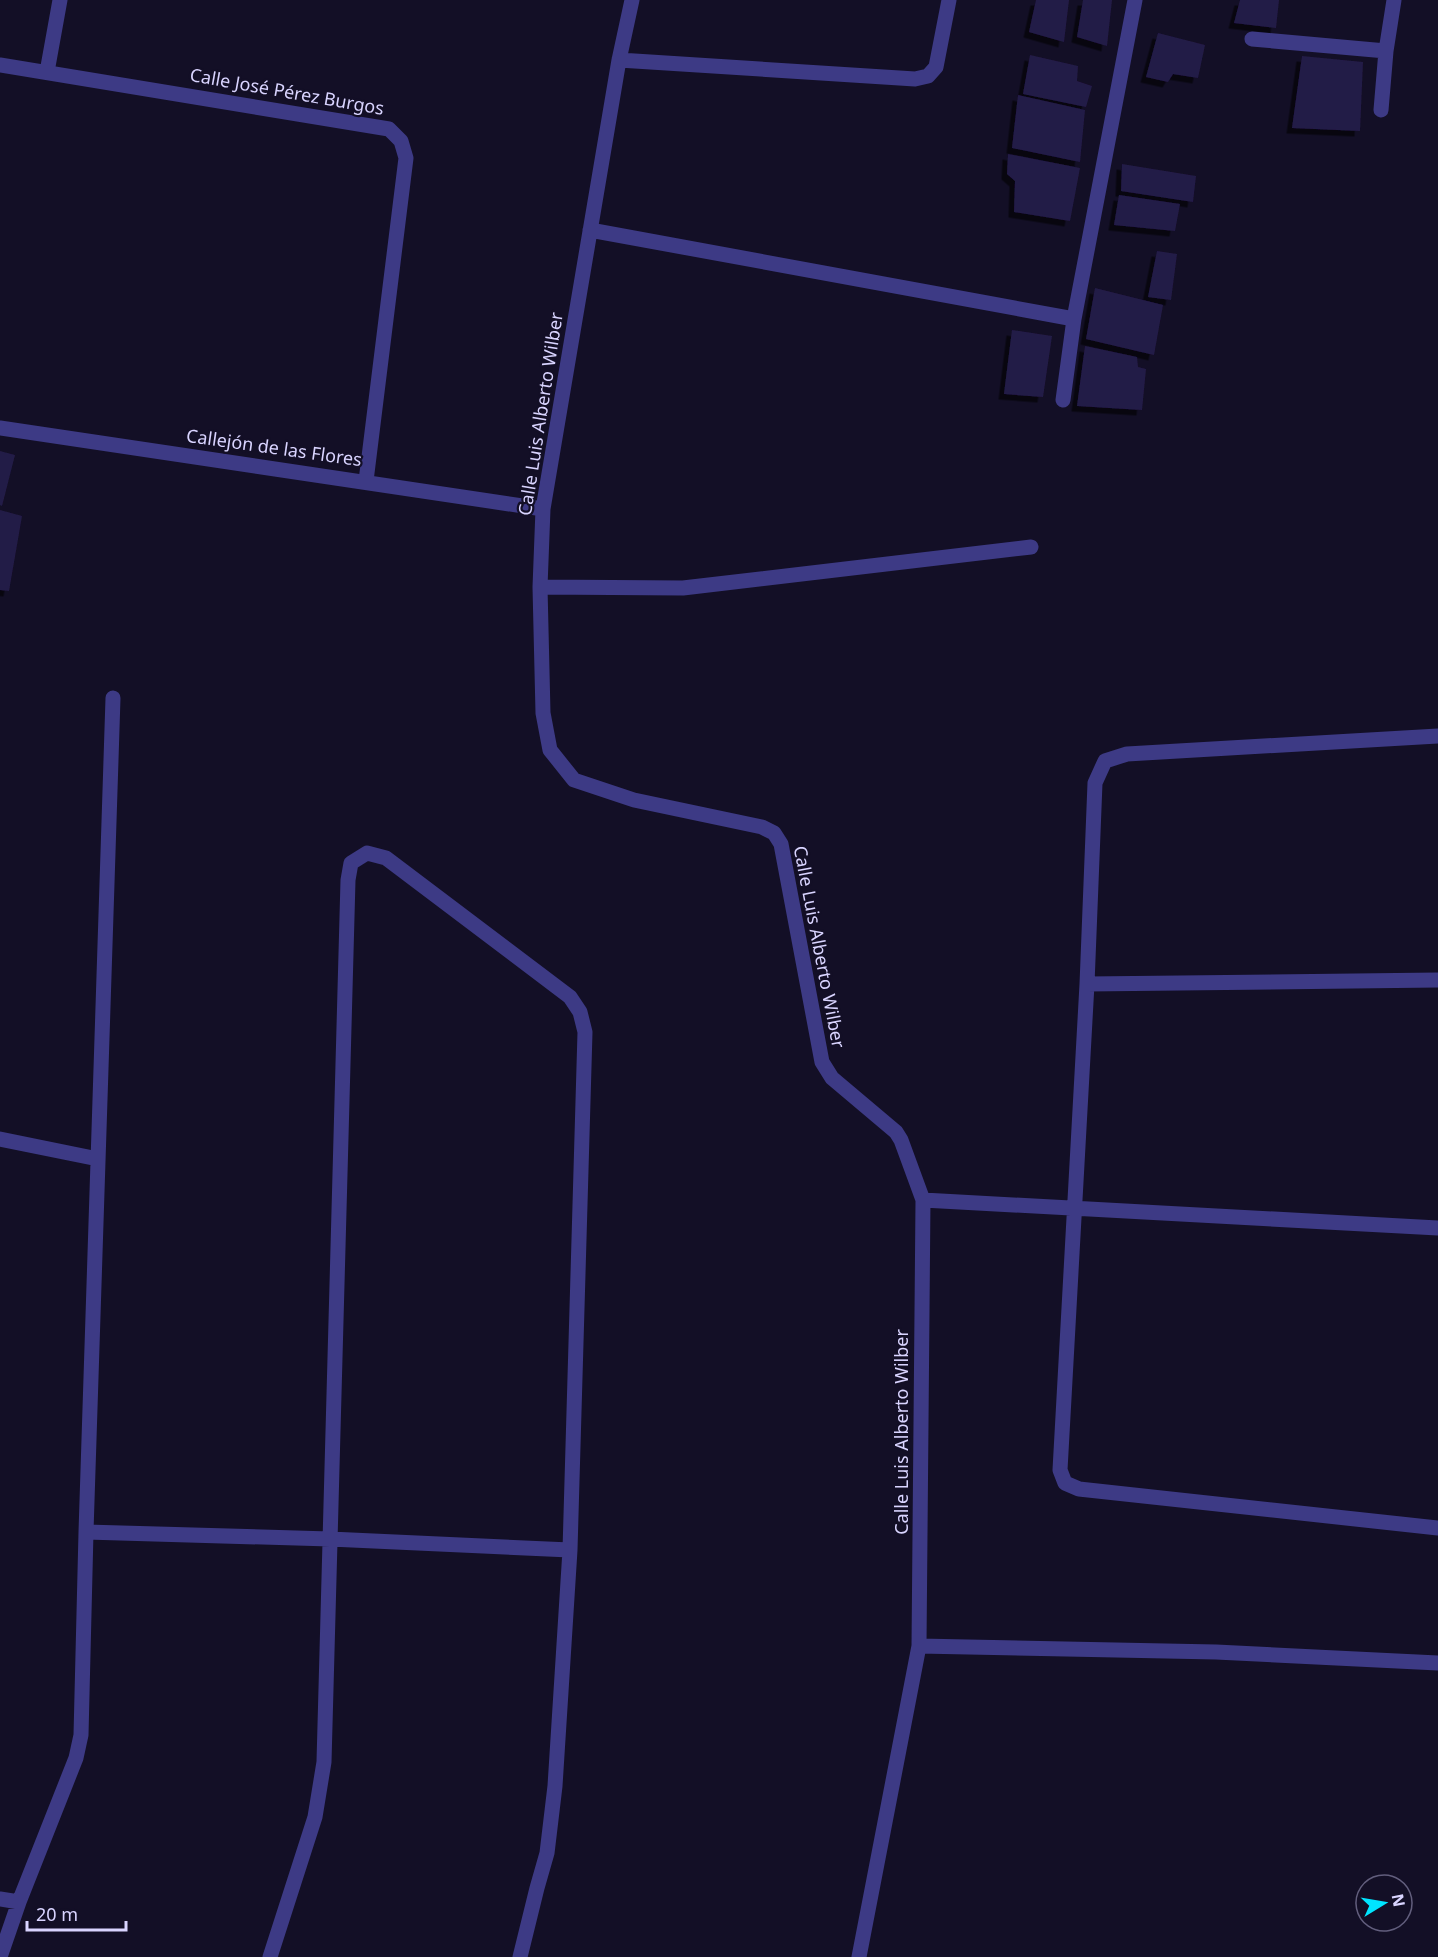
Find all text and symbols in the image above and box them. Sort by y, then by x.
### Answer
street label: Calle José Pérez Burgos [188,62,386,120]
street label: Calle Luis Alberto Wilber [512,310,568,517]
street label: Callejón de las Flores [185,423,363,471]
street label: Calle Luis Alberto Wilber [789,844,851,1051]
street label: Calle Luis Alberto Wilber [889,1329,913,1535]
north arrow [1354,1873,1414,1933]
text: N [1387,1892,1411,1909]
scale bar [27,1894,126,1932]
text: 20 m [36,1902,78,1926]

